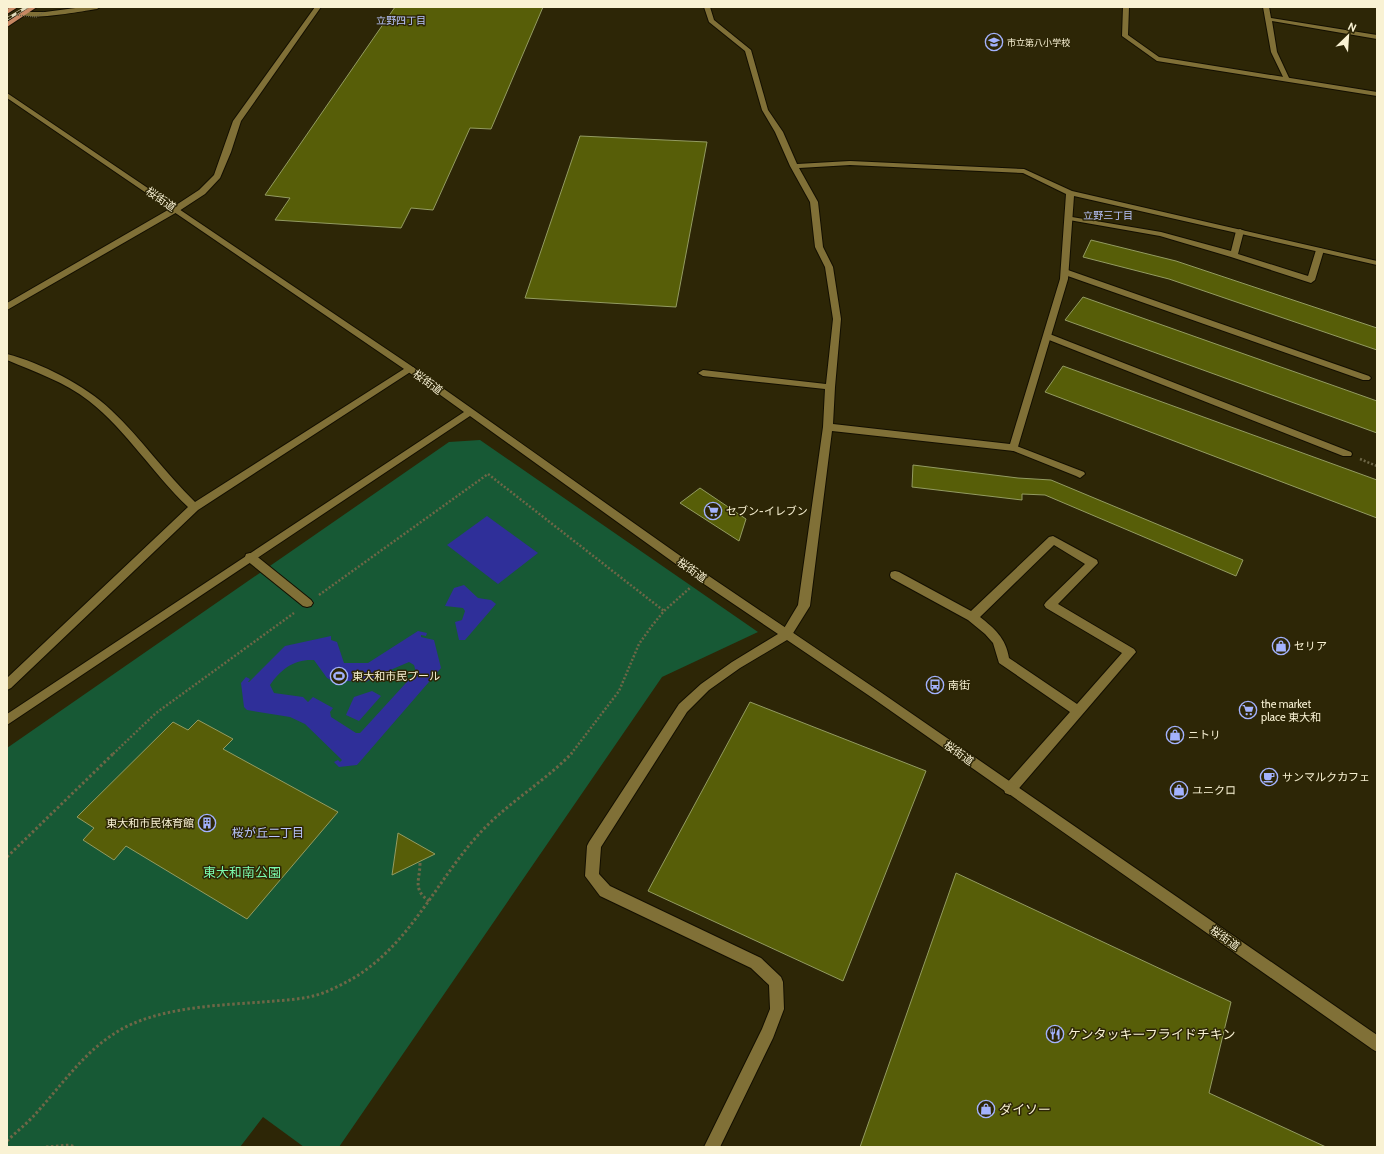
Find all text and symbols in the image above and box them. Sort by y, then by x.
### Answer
district label: 立野四丁目 [376,14,426,27]
north arrow [1328,16,1368,56]
text: N [1346,19,1359,35]
school or university icon: 市立第八小学校 [984,32,1004,52]
place label: 市立第八小学校 [1007,37,1070,48]
street label: 桜街道 [143,184,179,214]
district label: 立野三丁目 [1083,209,1133,222]
street label: 桜街道 [411,367,445,397]
supermarket icon: セブン-イレブン [703,501,723,521]
place label: セブン-イレブン [726,504,808,518]
street label: 桜街道 [674,555,710,585]
shop icon: セリア [1271,636,1291,656]
place label: セリア [1294,639,1327,653]
sports icon: 東大和市民プール [329,666,349,686]
place label: 東大和市民プール [352,669,440,683]
bus stop icon: 南街 [925,675,945,695]
place label: 南街 [948,678,970,692]
place label: the market place 東大和 [1261,697,1321,724]
supermarket icon: the market place 東大和 [1238,700,1258,720]
shop icon: ニトリ [1165,725,1185,745]
place label: ニトリ [1188,728,1221,742]
street label: 桜街道 [941,738,977,768]
cafe icon: サンマルクカフェ [1259,767,1279,787]
place label: サンマルクカフェ [1282,770,1370,784]
shop icon: ユニクロ [1169,780,1189,800]
place label: ユニクロ [1192,783,1236,797]
building icon: 東大和市民体育館 [197,813,217,833]
place label: 東大和市民体育館 [106,816,194,830]
district label: 桜が丘二丁目 [232,825,304,840]
park label: 東大和南公園 [203,864,281,880]
street label: 桜街道 [1207,923,1243,953]
restaurant icon: ケンタッキーフライドチキン [1045,1024,1065,1044]
place label: ケンタッキーフライドチキン [1068,1026,1235,1042]
shop icon: ダイソー [976,1099,996,1119]
place label: ダイソー [999,1101,1051,1117]

